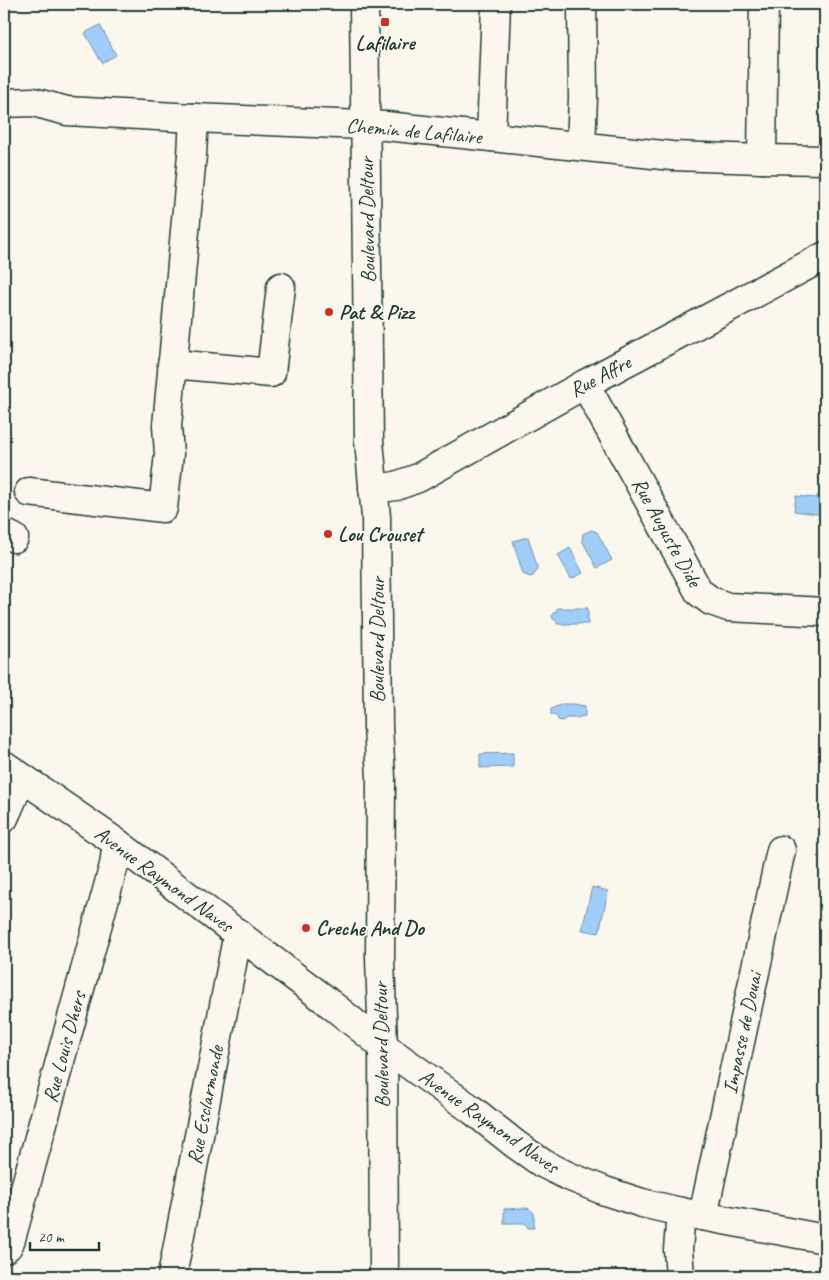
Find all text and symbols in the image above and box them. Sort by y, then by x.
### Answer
marker: Lafilaire [379,16,391,28]
place label: Lafilaire [356,30,416,56]
street label: Chemin de Lafilaire [345,112,485,150]
street label: Boulevard Deltour [353,154,381,283]
place label: Pat & Pizz [339,299,416,325]
marker: Pat & Pizz [323,306,335,318]
street label: Rue Affre [565,349,636,403]
street label: Rue Auguste Dide [626,473,709,593]
place label: Lou Crouset [338,521,425,547]
marker: Lou Crouset [322,528,334,540]
street label: Boulevard Deltour [364,575,390,703]
street label: Avenue Raymond Naves [90,820,240,939]
place label: Creche And Do [316,915,425,941]
marker: Creche And Do [300,922,312,934]
street label: Impasse de Douai [716,967,768,1096]
street label: Boulevard Deltour [367,979,395,1108]
street label: Rue Louis Dhers [37,987,92,1105]
street label: Rue Esclarmonde [181,1042,229,1167]
street label: Avenue Raymond Naves [414,1063,565,1180]
scale bar [30,1220,99,1252]
text: 20 m [38,1228,65,1247]

